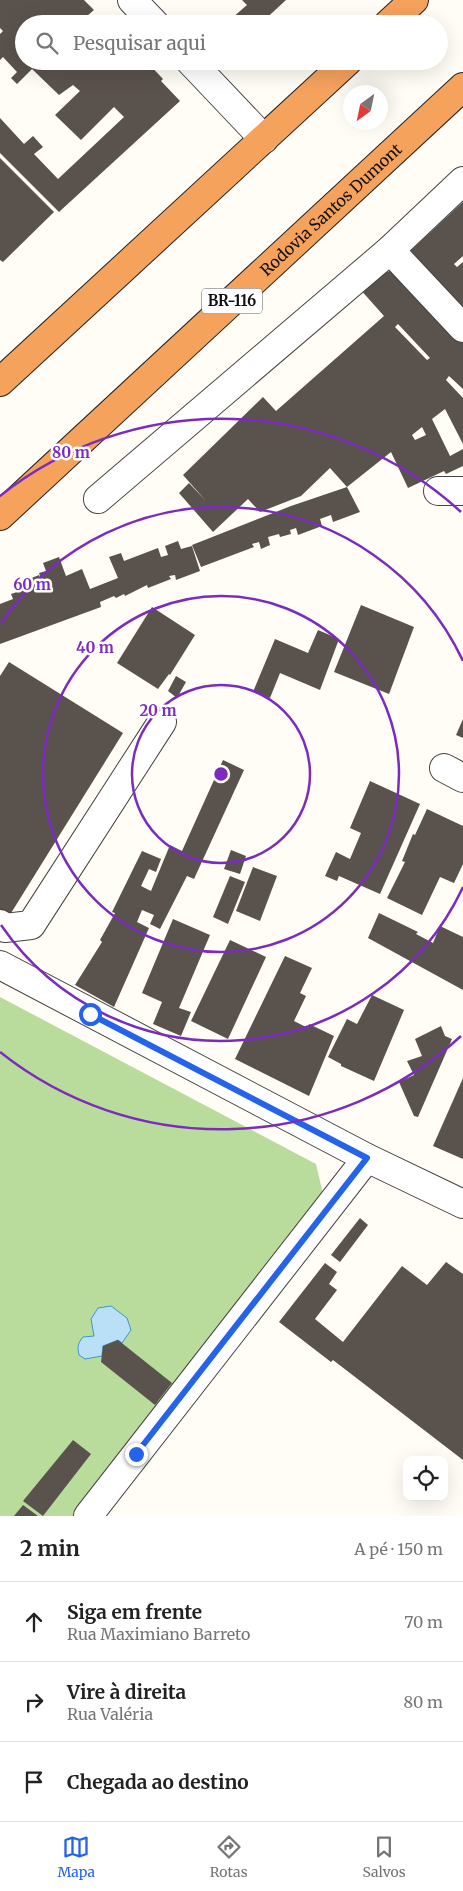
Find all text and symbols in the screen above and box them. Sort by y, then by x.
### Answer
search box [15,15,448,70]
icon: search [33,29,61,57]
text: Pesquisar aqui [73,31,206,55]
north arrow [343,85,388,130]
street label: Rodovia Santos Dumont [256,138,406,280]
road number: BR-116 [202,288,262,314]
text: 80 m [52,443,90,462]
text: 60 m [13,575,51,594]
text: 40 m [76,638,114,657]
text: 20 m [139,701,177,720]
centre of rings [212,765,230,783]
route start [79,1003,102,1026]
route end [125,1443,148,1466]
map controls [403,1456,448,1501]
button: locate [403,1456,448,1501]
text: 2 min [20,1535,80,1562]
text: A pé · 150 m [354,1539,443,1559]
text: Siga em frente [67,1600,202,1624]
icon: ahead [20,1608,48,1636]
text: 70 m [404,1612,443,1632]
text: Rua Maximiano Barreto [67,1624,250,1644]
text: Vire à direita [67,1680,186,1704]
icon: right [20,1688,48,1716]
text: 80 m [404,1692,443,1712]
text: Rua Valéria [67,1704,153,1724]
icon: arrive [20,1768,48,1796]
text: Chegada ao destino [67,1770,249,1794]
tab: Mapa [57,1833,95,1881]
tab: Rotas [210,1833,248,1881]
tab: Salvos [362,1833,406,1881]

